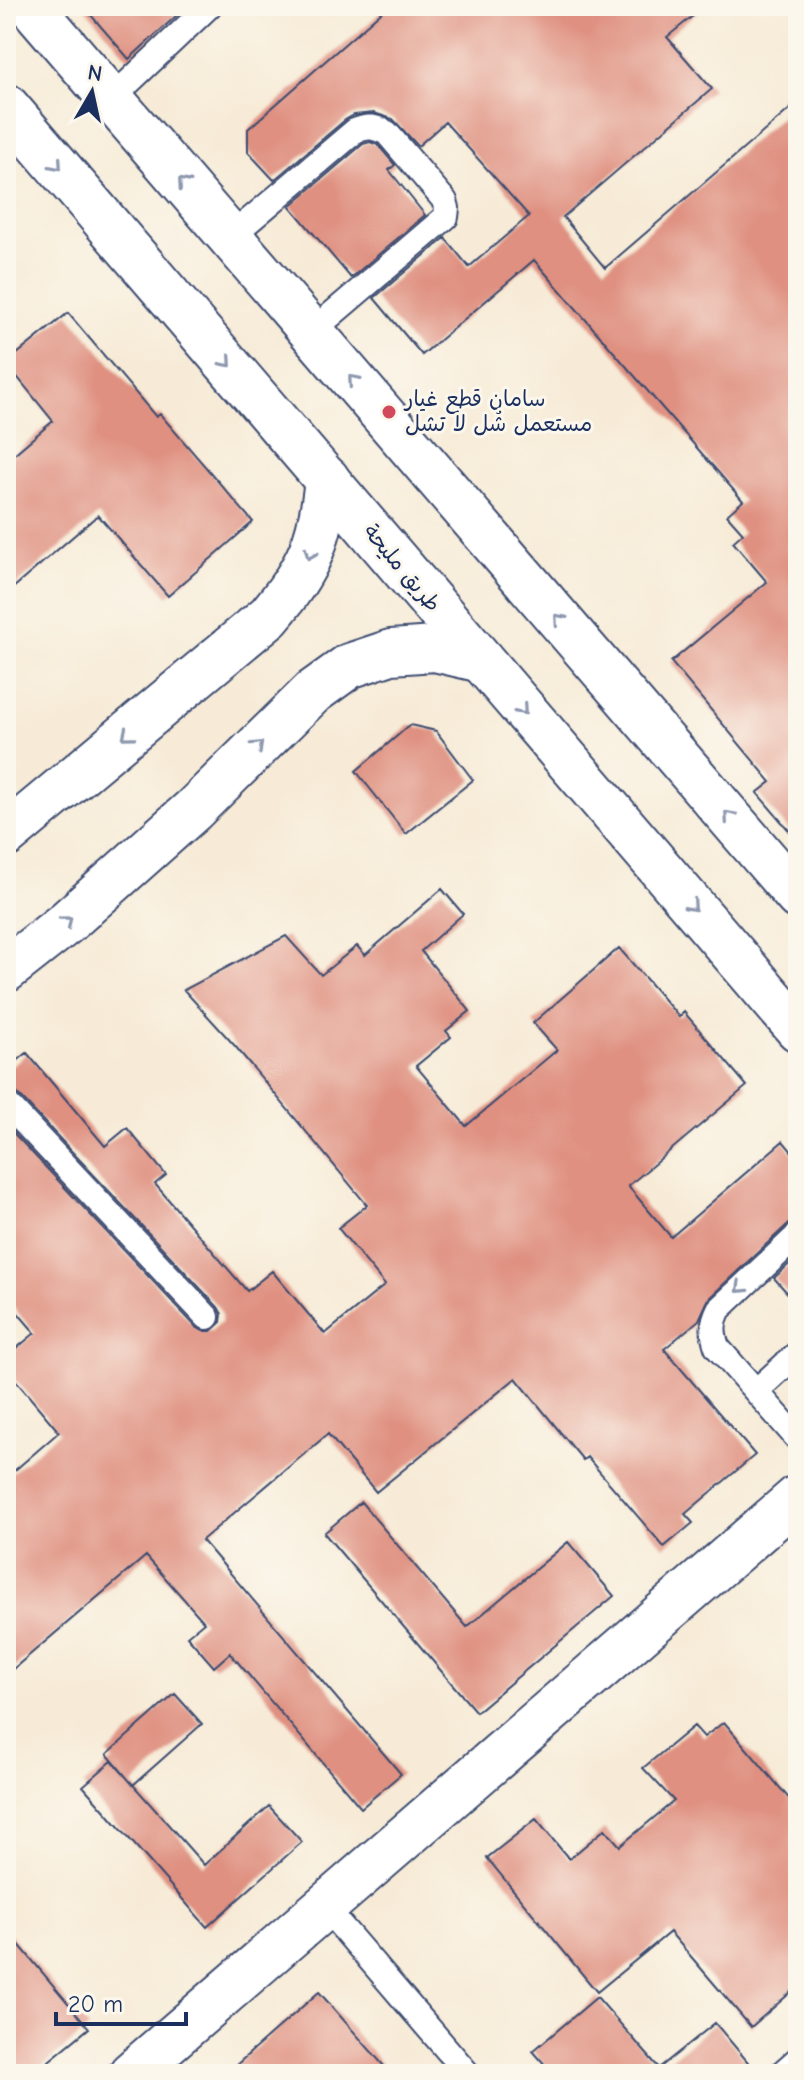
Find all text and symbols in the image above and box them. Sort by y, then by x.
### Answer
north arrow [52,52,132,132]
text: N [86,59,104,87]
one-way arrow [47,156,62,171]
one-way arrow [178,177,193,192]
one-way arrow [217,353,232,368]
one-way arrow [348,375,363,389]
place label: سامان قطع غيار مستعمل شُل لا تشل [403,386,592,437]
marker: سامان قطع غيار مستعمل شُل لا تشل [380,403,398,421]
street label: طريق مليحة [358,519,446,617]
one-way arrow [304,546,320,560]
one-way arrow [554,614,569,629]
one-way arrow [512,700,527,715]
one-way arrow [122,725,136,740]
one-way arrow [249,740,263,755]
one-way arrow [724,811,739,826]
one-way arrow [682,897,697,912]
one-way arrow [57,916,72,931]
one-way arrow [736,1279,750,1294]
scale bar [56,1976,186,2026]
text: 20 m [68,1990,123,2018]

